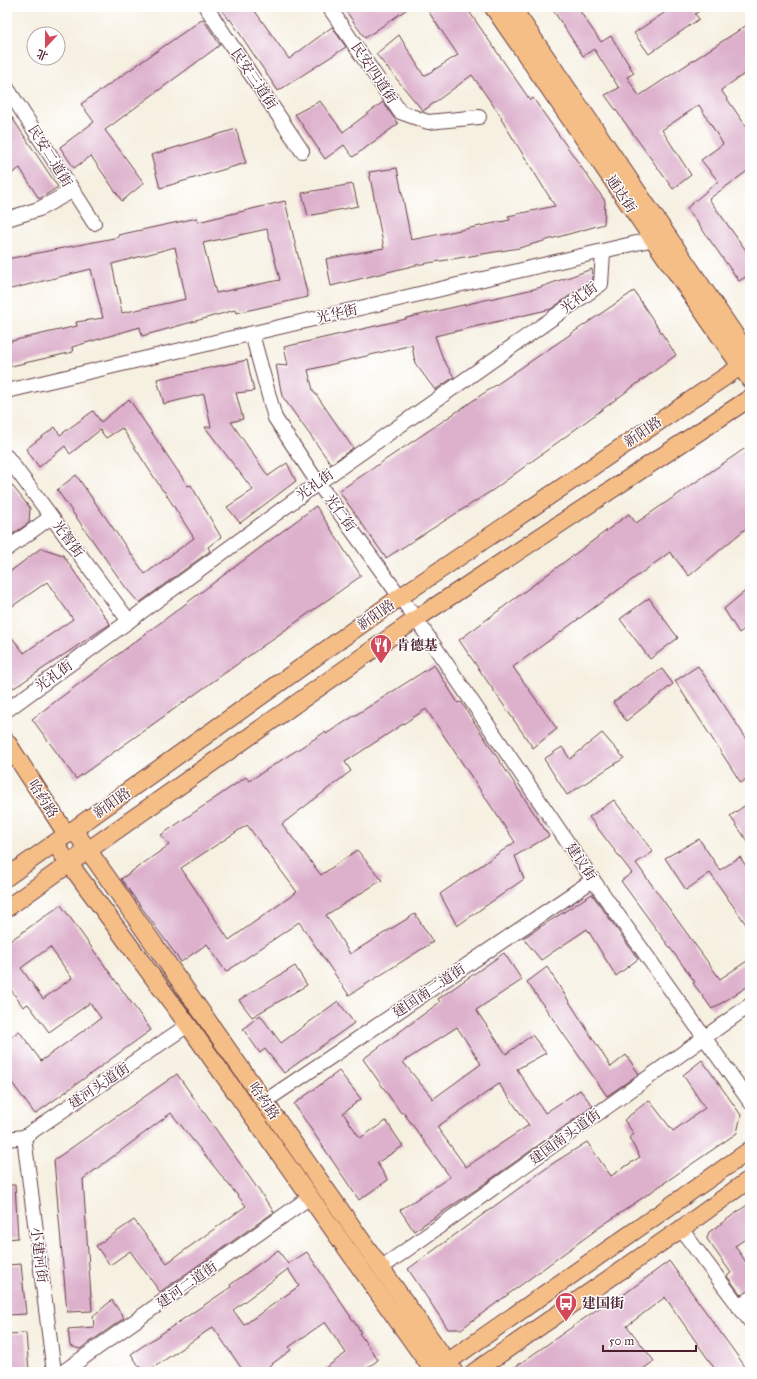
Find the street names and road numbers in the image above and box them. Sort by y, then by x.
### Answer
street label: 民安四道街 [347,39,401,107]
street label: 民安三道街 [227,45,281,113]
street label: 民安二道街 [24,122,76,190]
street label: 通达街 [602,172,640,216]
street label: 光礼街 [557,279,601,317]
street label: 光华街 [315,301,359,327]
street label: 新阳路 [621,413,665,451]
street label: 光礼街 [293,466,337,504]
street label: 光仁街 [321,491,359,535]
street label: 光智街 [49,517,87,561]
street label: 新阳路 [354,596,398,634]
street label: 光礼街 [32,657,76,695]
street label: 哈药路 [24,777,62,821]
street label: 新阳路 [90,784,134,822]
street label: 建议街 [562,840,600,884]
street label: 建国南二道街 [389,960,469,1022]
street label: 建河头道街 [65,1059,133,1113]
street label: 哈药路 [245,1079,283,1123]
street label: 建国南头道街 [526,1105,604,1169]
street label: 小建河街 [27,1226,51,1284]
street label: 建河二道街 [153,1258,221,1312]

